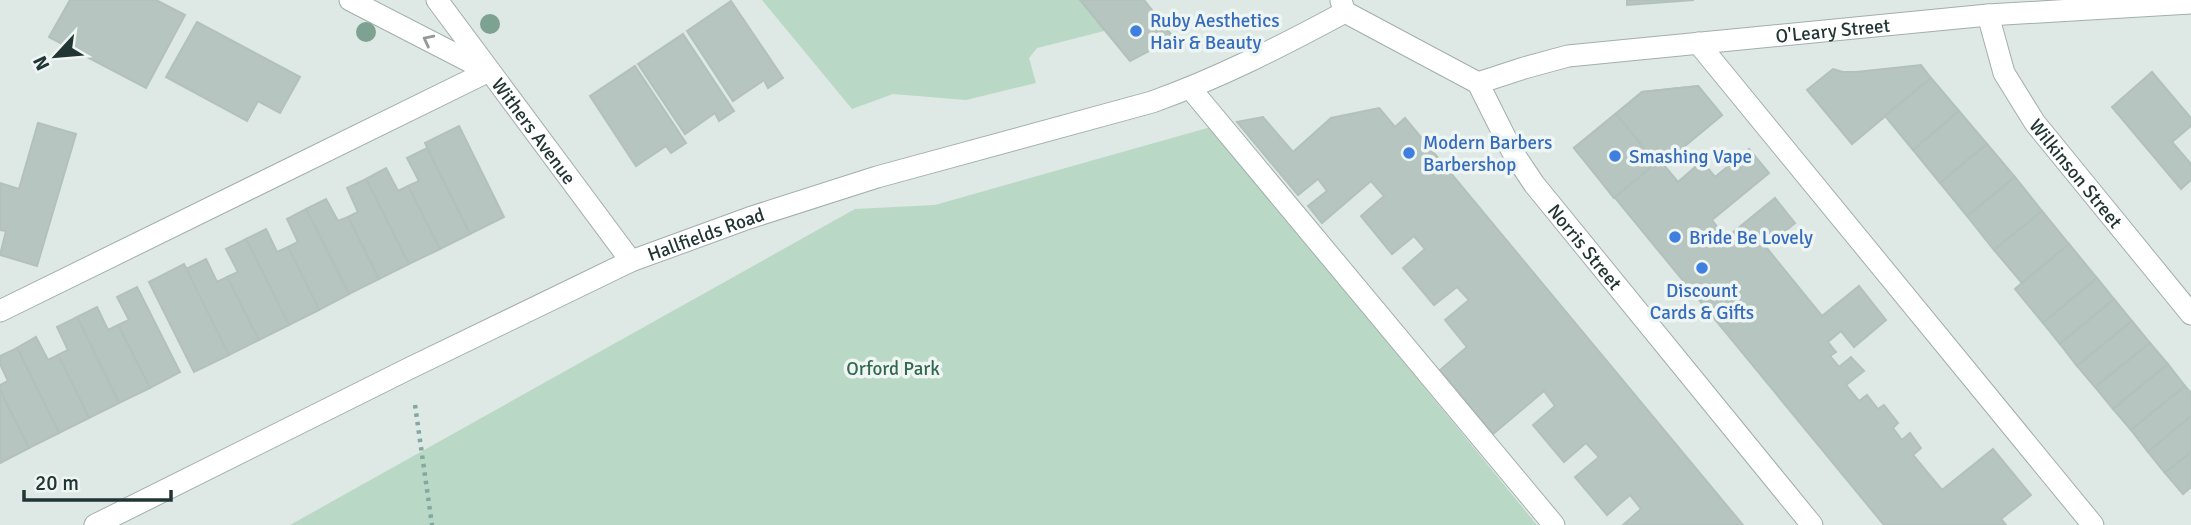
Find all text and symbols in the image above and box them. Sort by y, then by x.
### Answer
place label: Ruby Aesthetics Hair & Beauty [1150,9,1279,55]
street label: O'Leary Street [1774,14,1892,49]
north arrow [21,21,91,91]
marker: Ruby Aesthetics Hair & Beauty [1128,23,1144,39]
one-way arrow [423,35,435,49]
text: N [28,52,55,74]
street label: Withers Avenue [486,73,581,189]
street label: Wilkinson Street [2024,114,2127,234]
place label: Modern Barbers Barbershop [1423,131,1552,177]
marker: Modern Barbers Barbershop [1401,145,1417,161]
place label: Smashing Vape [1629,145,1752,169]
marker: Smashing Vape [1607,148,1623,164]
street label: Norris Street [1542,199,1627,296]
street label: Hallfields Road [644,203,767,267]
place label: Bride Be Lovely [1689,226,1813,250]
marker: Bride Be Lovely [1667,229,1683,245]
marker: Discount Cards & Gifts [1694,260,1710,276]
place label: Discount Cards & Gifts [1650,279,1754,325]
park label: Orford Park [846,357,940,381]
scale bar [24,458,172,502]
text: 20 m [35,470,79,496]

